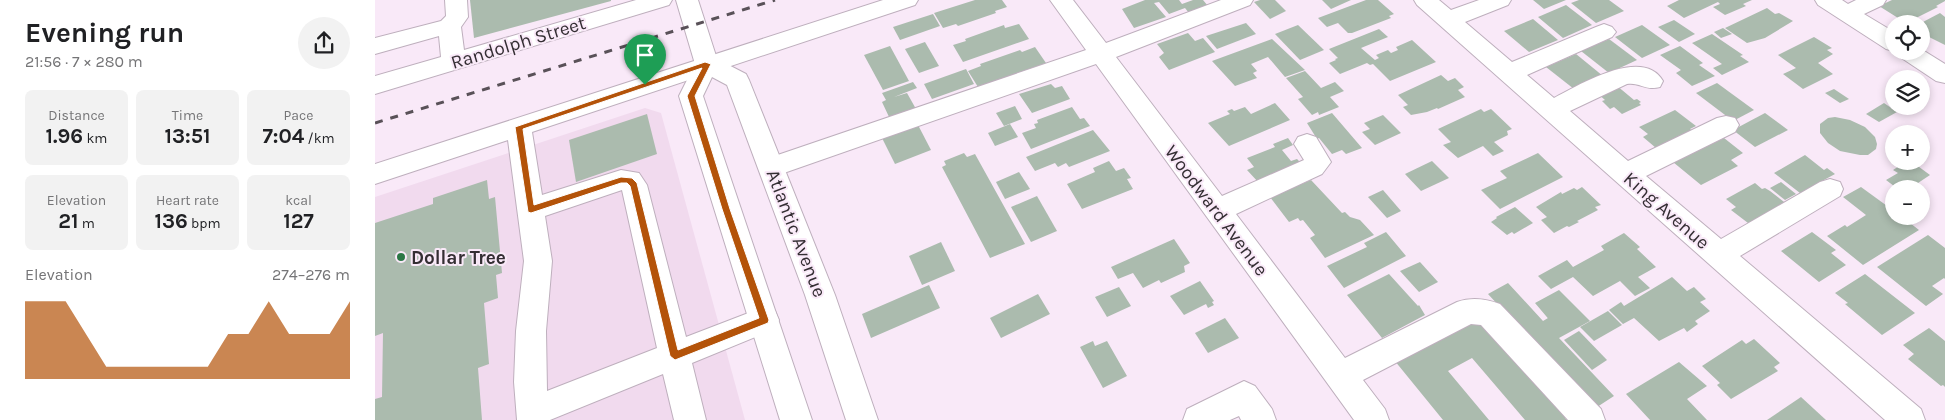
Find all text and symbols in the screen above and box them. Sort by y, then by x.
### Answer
street label: Randolph Street [448,12,588,74]
map controls [1885,15,1930,225]
button: locate [1885,15,1930,60]
text: Evening run [25,16,184,49]
button: share [298,17,350,69]
pin [624,34,666,85]
icon: arrive [631,41,659,69]
text: 21:56 · 7 × 280 m [25,52,143,71]
button: layers [1885,70,1930,115]
text: Distance [48,107,105,124]
text: Time [172,107,203,124]
text: Pace [284,107,313,124]
text: 1.96 [46,124,83,148]
text: 13:51 [165,124,210,148]
text: 7:04 [262,124,304,148]
button: + [1885,125,1930,170]
text: km [83,130,107,147]
text: /km [304,130,335,147]
street label: Woodward Avenue [1160,141,1272,280]
street label: Atlantic Avenue [762,166,831,300]
street label: King Avenue [1619,168,1714,254]
button: − [1885,180,1930,225]
text: Elevation [47,192,106,209]
text: Heart rate [156,192,219,209]
text: kcal [285,192,312,209]
text: 21 [58,209,78,233]
text: 136 [154,209,188,233]
text: 127 [283,209,314,233]
text: m [78,215,95,232]
text: bpm [188,215,221,232]
place label: Dollar Tree [411,247,506,269]
marker: Dollar Tree [395,251,407,263]
text: Elevation [25,265,93,284]
text: 274–276 m [272,265,350,284]

